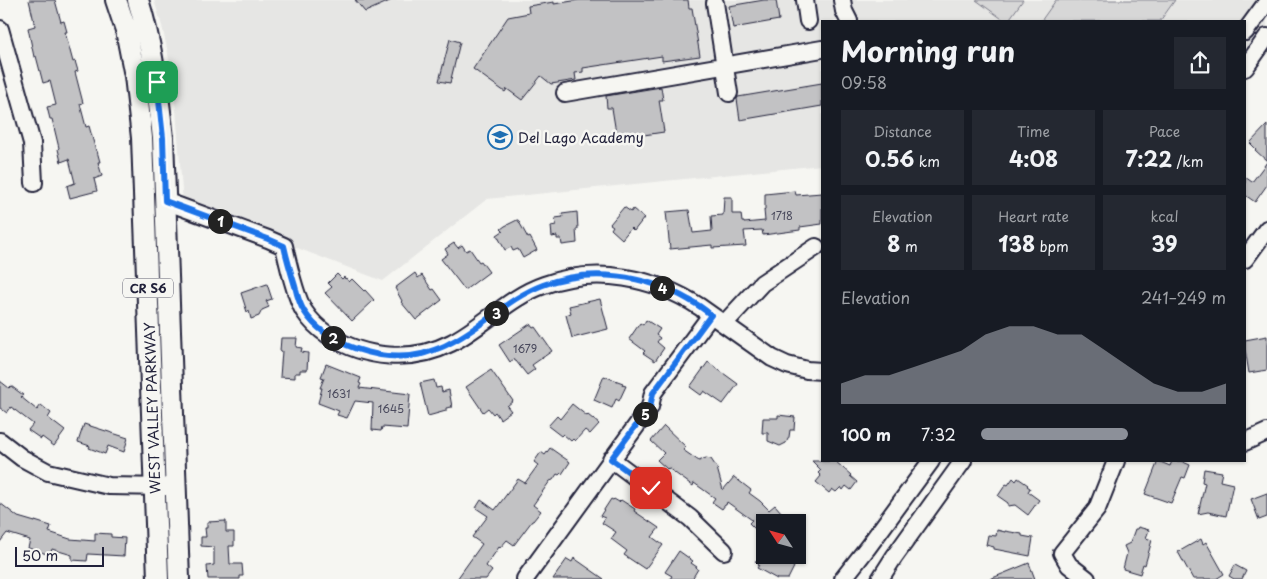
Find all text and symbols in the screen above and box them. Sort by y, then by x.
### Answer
text: Morning run [841,29,1015,72]
button: share [1174,37,1226,89]
pin [136,61,178,103]
icon: arrive [143,68,171,96]
text: 09:58 [841,70,887,94]
text: Distance [873,121,932,142]
text: Time [1017,121,1050,142]
text: Pace [1149,121,1180,142]
school or university icon: Del Lago Academy [487,124,513,150]
place label: Del Lago Academy [518,127,644,148]
text: 0.56 [865,142,914,174]
text: 4:08 [1009,142,1058,174]
text: 7:22 [1126,142,1172,174]
text: km [914,151,940,172]
text: /km [1172,151,1203,172]
text: Elevation [872,206,933,227]
text: Heart rate [998,206,1069,227]
text: kcal [1151,206,1178,227]
house number: 1718 [771,207,793,224]
pin: 1 [208,208,232,234]
text: 1 [217,211,224,232]
text: 8 [887,227,900,259]
text: 138 [998,227,1035,259]
text: 39 [1152,227,1177,259]
text: m [900,236,918,257]
text: bpm [1035,236,1069,257]
pin: 4 [650,276,674,300]
road number: CR S6 [123,278,173,298]
text: 4 [658,278,667,299]
text: Elevation [841,285,910,309]
text: 241–249 m [1141,285,1226,309]
pin: 3 [484,300,508,326]
text: 3 [492,303,501,324]
street label: WEST VALLEY PARKWAY [139,322,165,494]
pin: 2 [320,326,346,350]
text: 2 [329,328,338,349]
house number: 1679 [513,340,537,357]
house number: 1631 [327,385,351,402]
house number: 1645 [378,400,404,417]
pin: 5 [632,402,658,426]
text: 5 [641,404,650,425]
text: 100 m [841,422,891,446]
text: 7:32 [921,422,956,446]
pin [630,467,672,509]
icon: check [637,474,665,502]
north arrow [756,514,806,564]
map controls [756,514,806,564]
scale bar [15,544,104,567]
text: 50 m [22,545,58,566]

